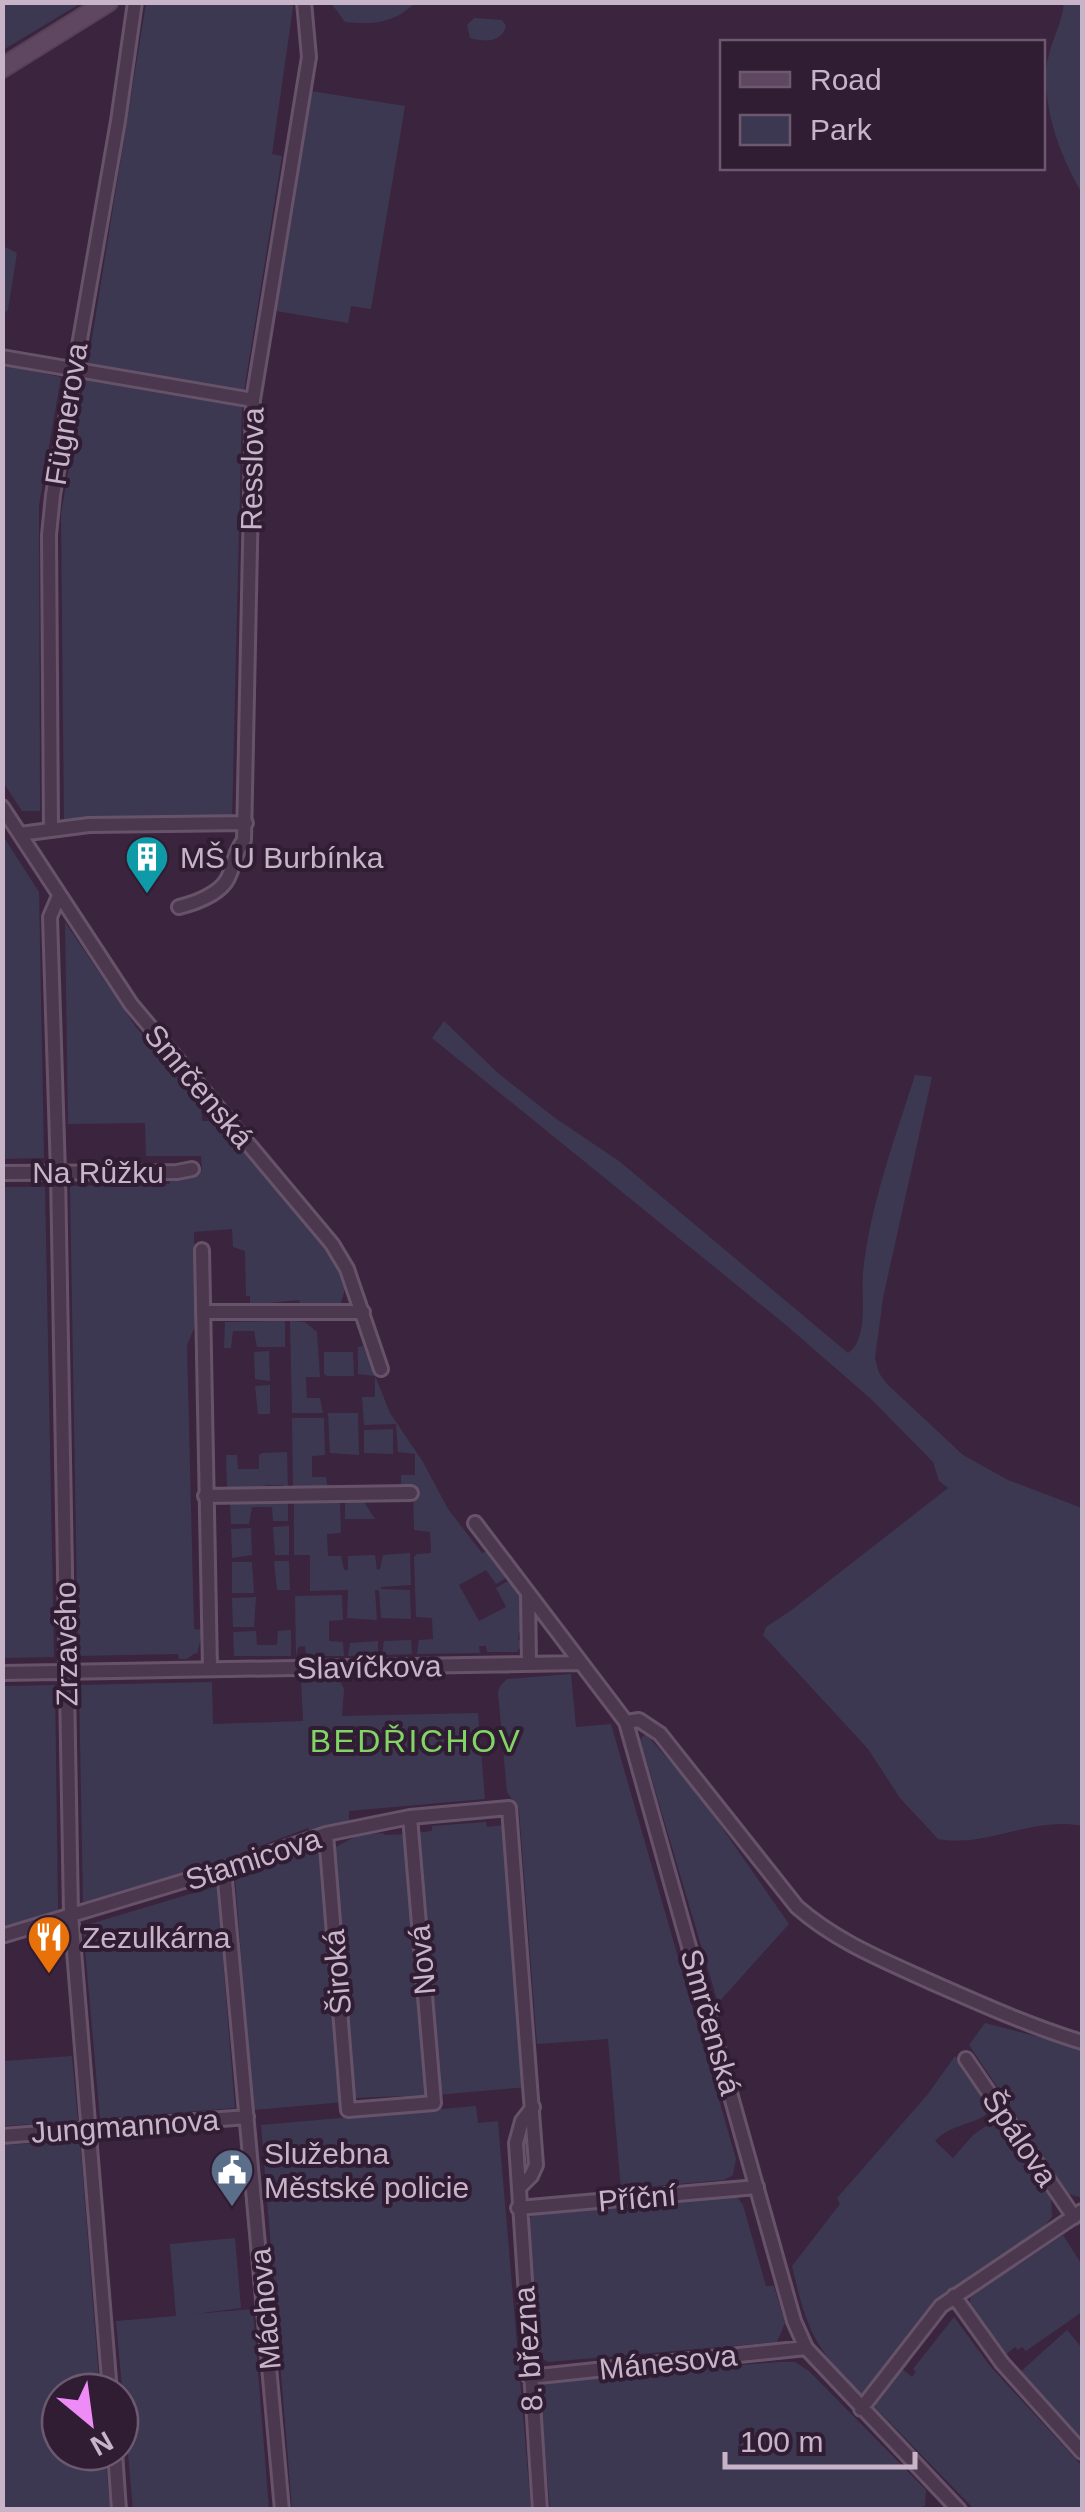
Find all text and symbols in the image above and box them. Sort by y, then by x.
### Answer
legend [720,40,1045,170]
text: Road [810,63,882,96]
text: Park [810,113,873,146]
street label: Fügnerova [38,340,94,487]
street label: Resslova [234,407,270,531]
building icon: MŠ U Burbínka [124,834,170,895]
place label: MŠ U Burbínka [180,841,384,874]
street label: Smrčenská [138,1018,260,1154]
street label: Na Růžku [32,1156,164,1189]
street label: Zrzavého [48,1581,84,1707]
street label: Slavíčkova [296,1649,442,1685]
district label: BEDŘICHOV [310,1723,522,1759]
street label: Stamicova [181,1822,325,1896]
restaurant icon: Zezulkárna [26,1914,72,1975]
place label: Zezulkárna [82,1921,231,1954]
street label: Nová [402,1923,441,1996]
street label: Široká [317,1928,357,2016]
street label: Smrčenská [674,1945,748,2099]
street label: Špálova [976,2084,1064,2192]
street label: Jungmannova [30,2103,220,2149]
place label: Služebna Městské policie [264,2137,469,2204]
public building icon: Služebna Městské policie [209,2147,255,2208]
street label: Příční [597,2178,678,2218]
street label: Máchova [243,2247,287,2371]
street label: 8. března [507,2285,549,2413]
street label: Mánesova [597,2338,739,2386]
north arrow [40,2372,140,2472]
scale bar [725,2407,915,2469]
text: N [86,2425,118,2462]
text: 100 m [740,2425,823,2458]

